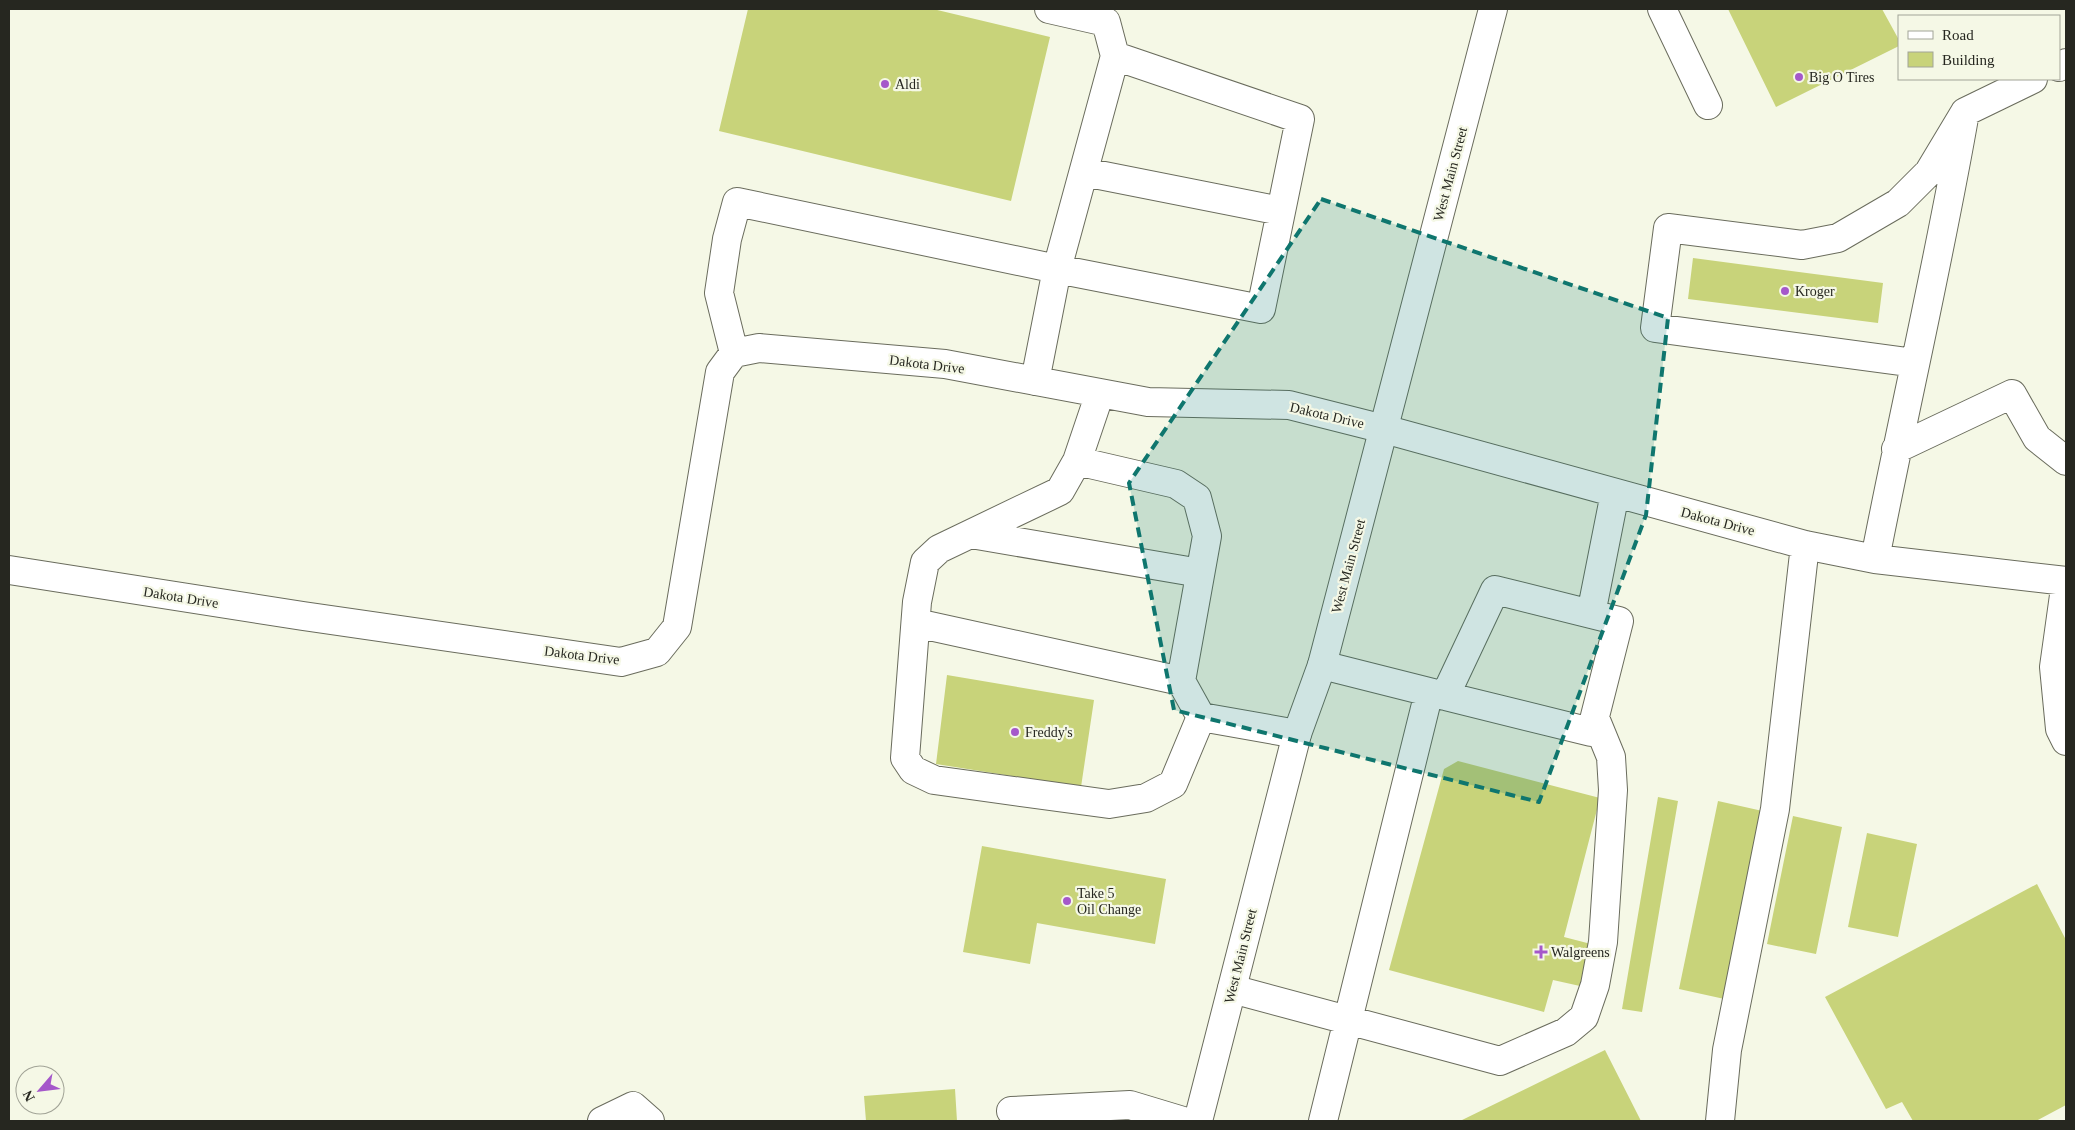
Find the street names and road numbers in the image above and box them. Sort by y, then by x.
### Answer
street label: West Main Street [1431,125,1470,223]
street label: Dakota Drive [888,352,965,377]
street label: Dakota Drive [1288,400,1366,431]
street label: Dakota Drive [1679,504,1756,539]
street label: West Main Street [1329,517,1368,615]
street label: Dakota Drive [142,584,220,611]
street label: Dakota Drive [543,643,620,668]
street label: West Main Street [1221,907,1260,1005]

